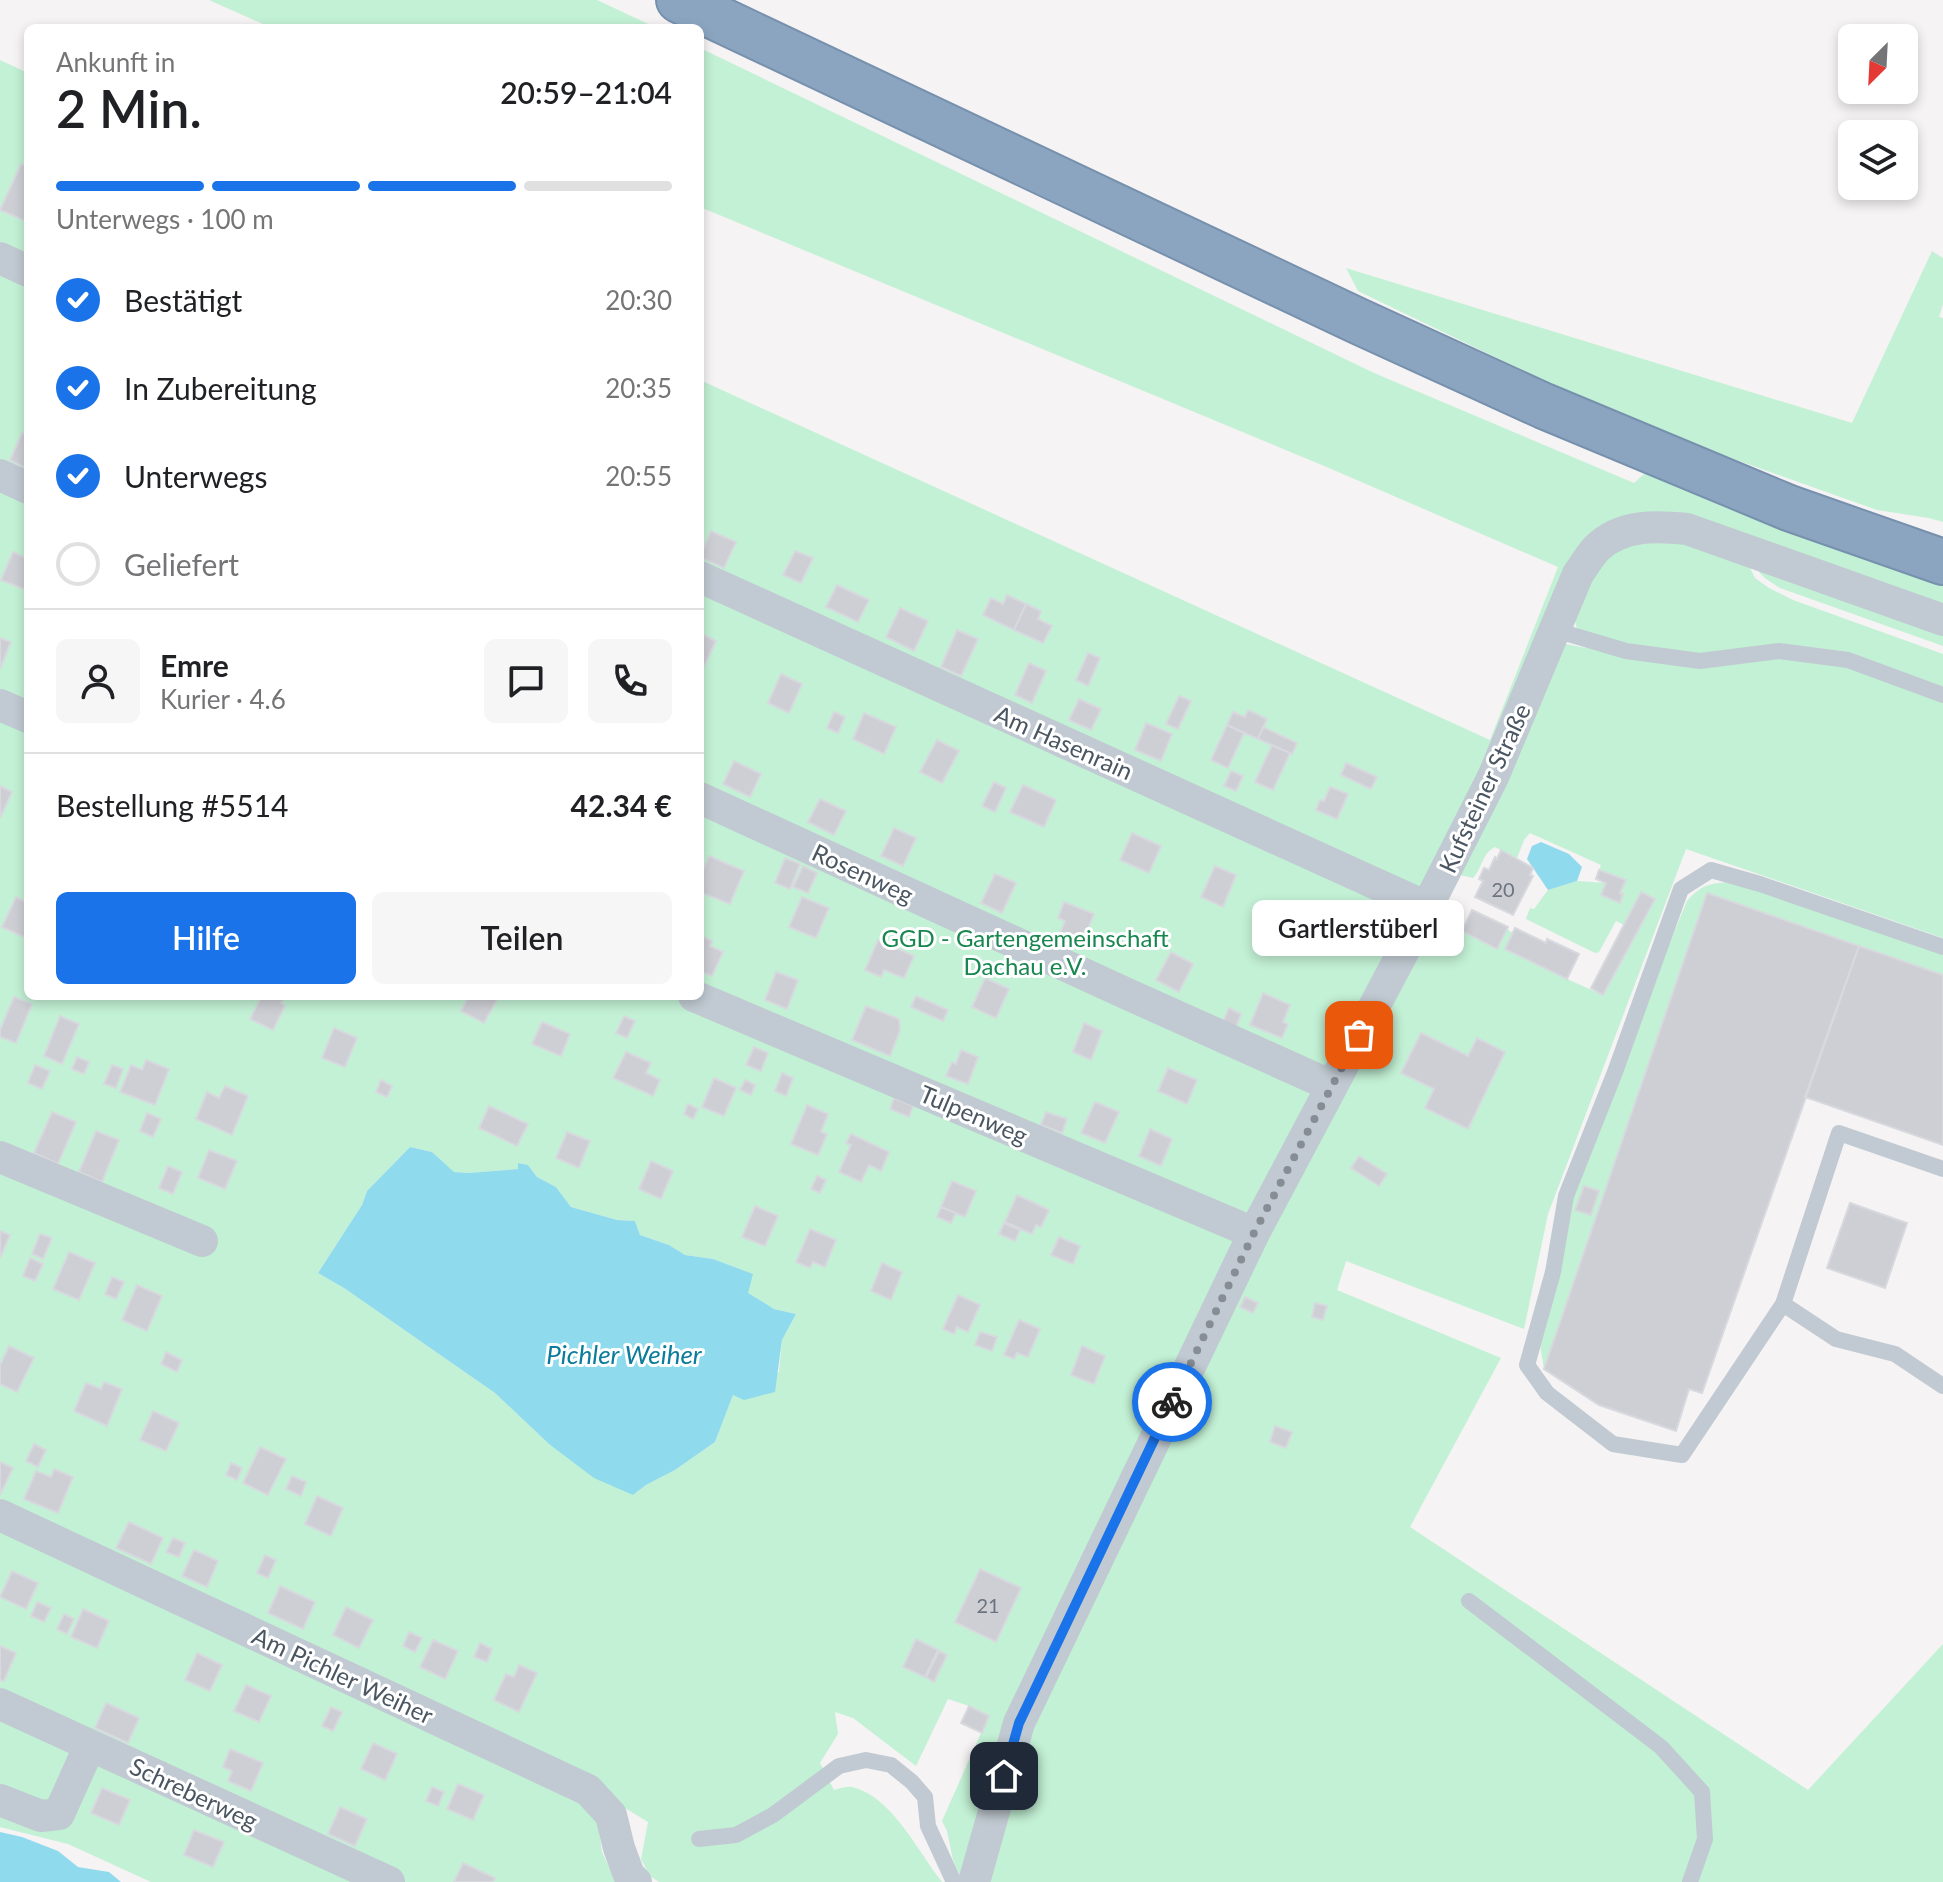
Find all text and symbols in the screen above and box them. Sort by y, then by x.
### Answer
north arrow [1838,24,1918,104]
map controls [1838,24,1918,200]
text: Ankunft in [56,46,175,78]
text: 20:59–21:04 [500,74,672,110]
text: 2 Min. [56,77,202,139]
button: layers [1838,120,1918,200]
text: Unterwegs · 100 m [56,203,274,235]
icon: check [56,278,100,322]
text: Bestätigt [124,282,242,318]
text: 20:30 [605,284,672,316]
icon: check [56,366,100,410]
text: In Zubereitung [124,370,317,406]
text: 20:35 [605,372,672,404]
icon: check [56,454,100,498]
text: Unterwegs [124,458,267,494]
text: 20:55 [605,460,672,492]
text: Geliefert [124,546,239,582]
button: person [56,639,140,723]
button: chat [484,639,568,723]
button: phone [588,639,672,723]
text: Emre [160,647,229,683]
text: Kurier · 4.6 [160,683,286,715]
street label: Am Hasenrain [990,699,1138,785]
street label: Kufsteiner Straße [1432,699,1536,877]
text: Bestellung #5514 [56,787,288,823]
text: 42.34 € [571,787,672,823]
street label: Rosenweg [808,837,918,909]
house number: 20 [1491,877,1515,901]
button: Hilfe [56,892,356,984]
button: Teilen [372,892,672,984]
callout: Gartlerstüberl [1253,899,1465,955]
text: Gartlerstüberl [1278,912,1438,944]
park label: GGD - Gartengemeinschaft Dachau e.V. [881,923,1169,980]
pin [1325,1001,1393,1069]
icon: bag [1337,1013,1381,1057]
street label: Tulpenweg [916,1078,1032,1150]
water label: Pichler Weiher [546,1338,703,1370]
courier [1132,1362,1212,1442]
icon: bike [1150,1380,1194,1424]
house number: 21 [976,1593,1000,1617]
street label: Am Pichler Weiher [248,1620,438,1730]
pin [970,1742,1038,1810]
street label: Schreberweg [126,1751,262,1835]
icon: home [982,1754,1026,1798]

